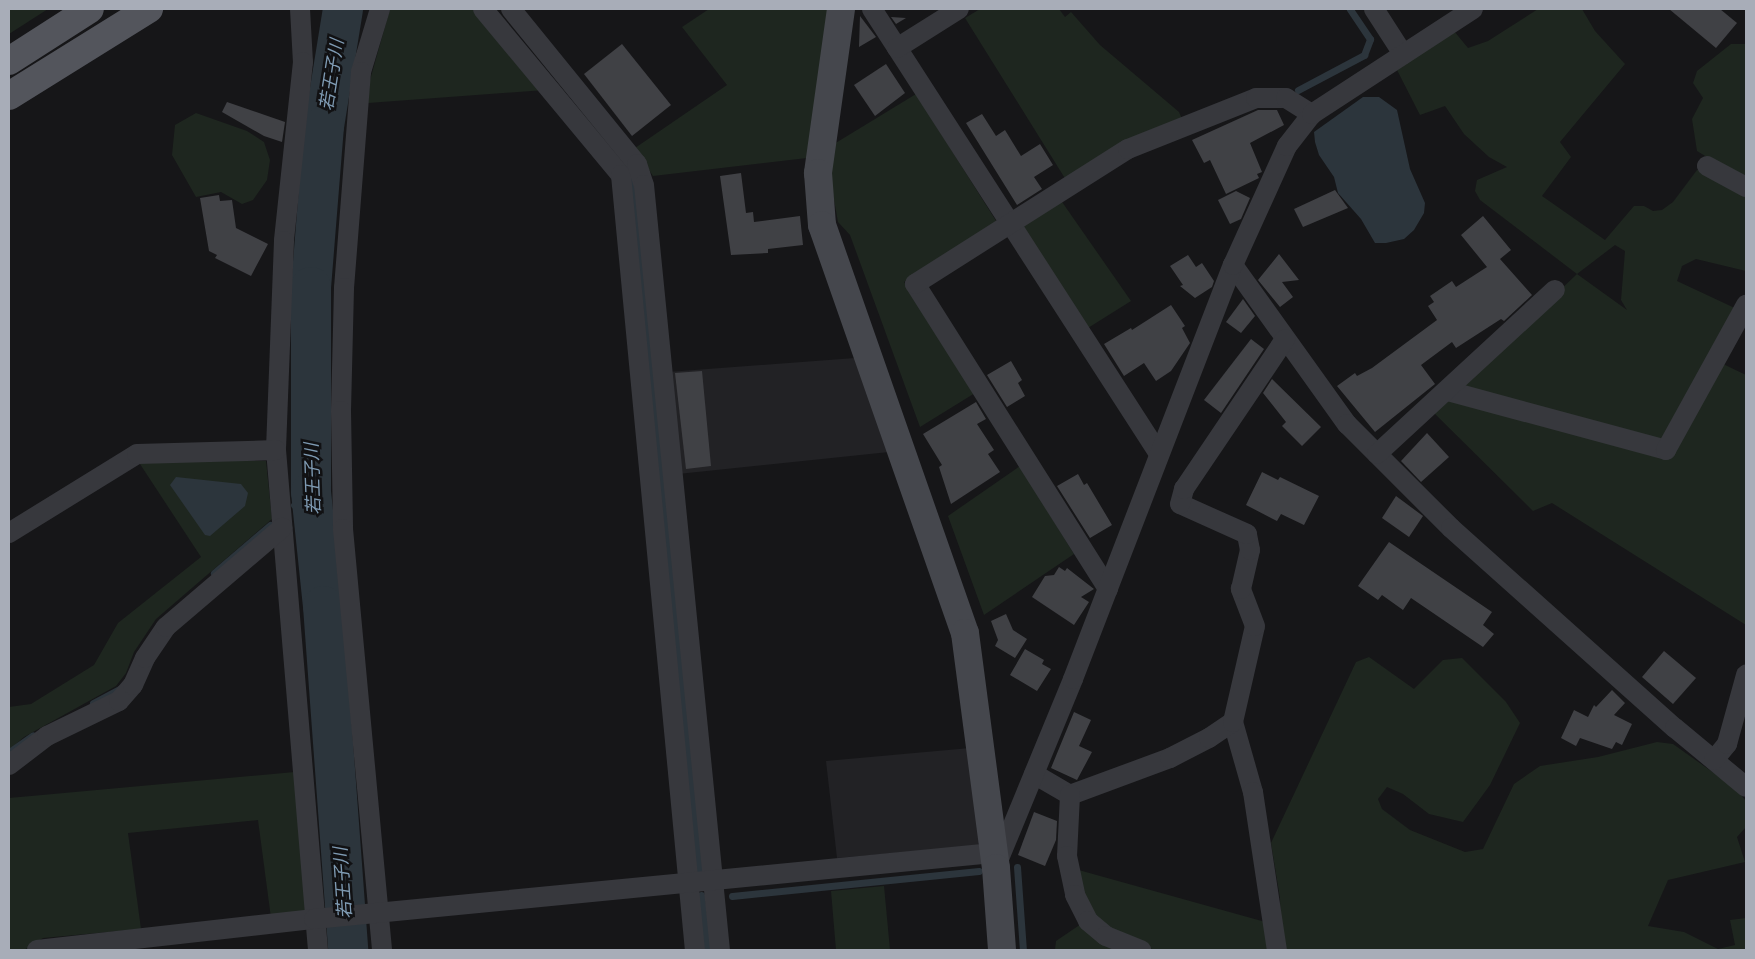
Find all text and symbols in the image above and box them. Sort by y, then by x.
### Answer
water label: 若王子川 [316,38,348,112]
water label: 若王子川 [301,443,325,515]
water label: 若王子川 [330,846,356,920]

